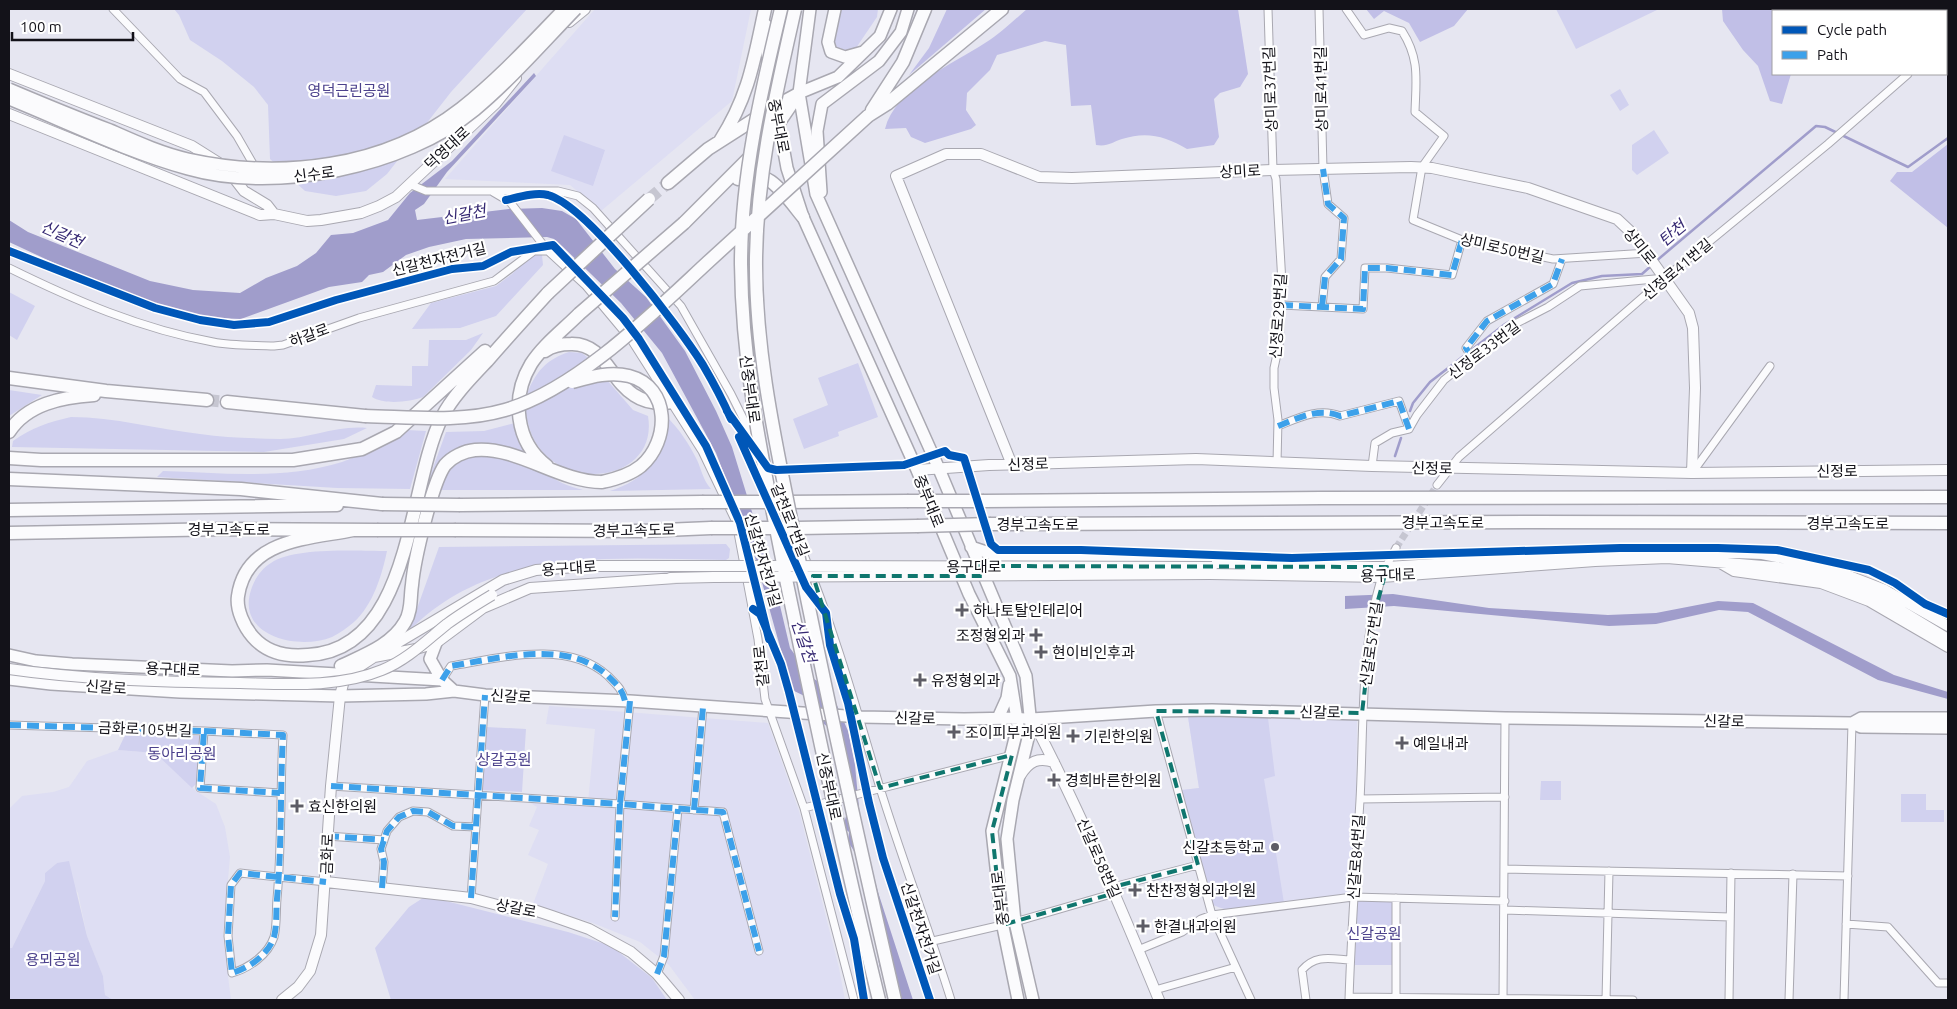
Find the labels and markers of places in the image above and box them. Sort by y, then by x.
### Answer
place label: 하나토탈인테리어 [973,602,1083,619]
marker: 하나토탈인테리어 [955,603,969,617]
place label: 조정형외과 [956,627,1025,644]
marker: 조정형외과 [1029,628,1043,642]
place label: 현이비인후과 [1052,644,1135,661]
marker: 현이비인후과 [1034,645,1048,659]
place label: 유정형외과 [931,672,1000,689]
marker: 유정형외과 [913,673,927,687]
place label: 조이피부과의원 [965,724,1062,741]
marker: 조이피부과의원 [947,725,961,739]
place label: 기린한의원 [1084,728,1153,745]
marker: 기린한의원 [1066,729,1080,743]
place label: 예일내과 [1413,735,1468,752]
marker: 예일내과 [1395,736,1409,750]
place label: 경희바른한의원 [1065,772,1162,789]
marker: 경희바른한의원 [1047,773,1061,787]
place label: 효신한의원 [308,798,377,815]
marker: 효신한의원 [290,799,304,813]
place label: 신갈초등학교 [1182,839,1265,856]
marker: 신갈초등학교 [1269,841,1281,853]
place label: 찬찬정형외과의원 [1146,882,1256,899]
marker: 찬찬정형외과의원 [1128,883,1142,897]
place label: 한결내과의원 [1154,918,1237,935]
marker: 한결내과의원 [1136,919,1150,933]

